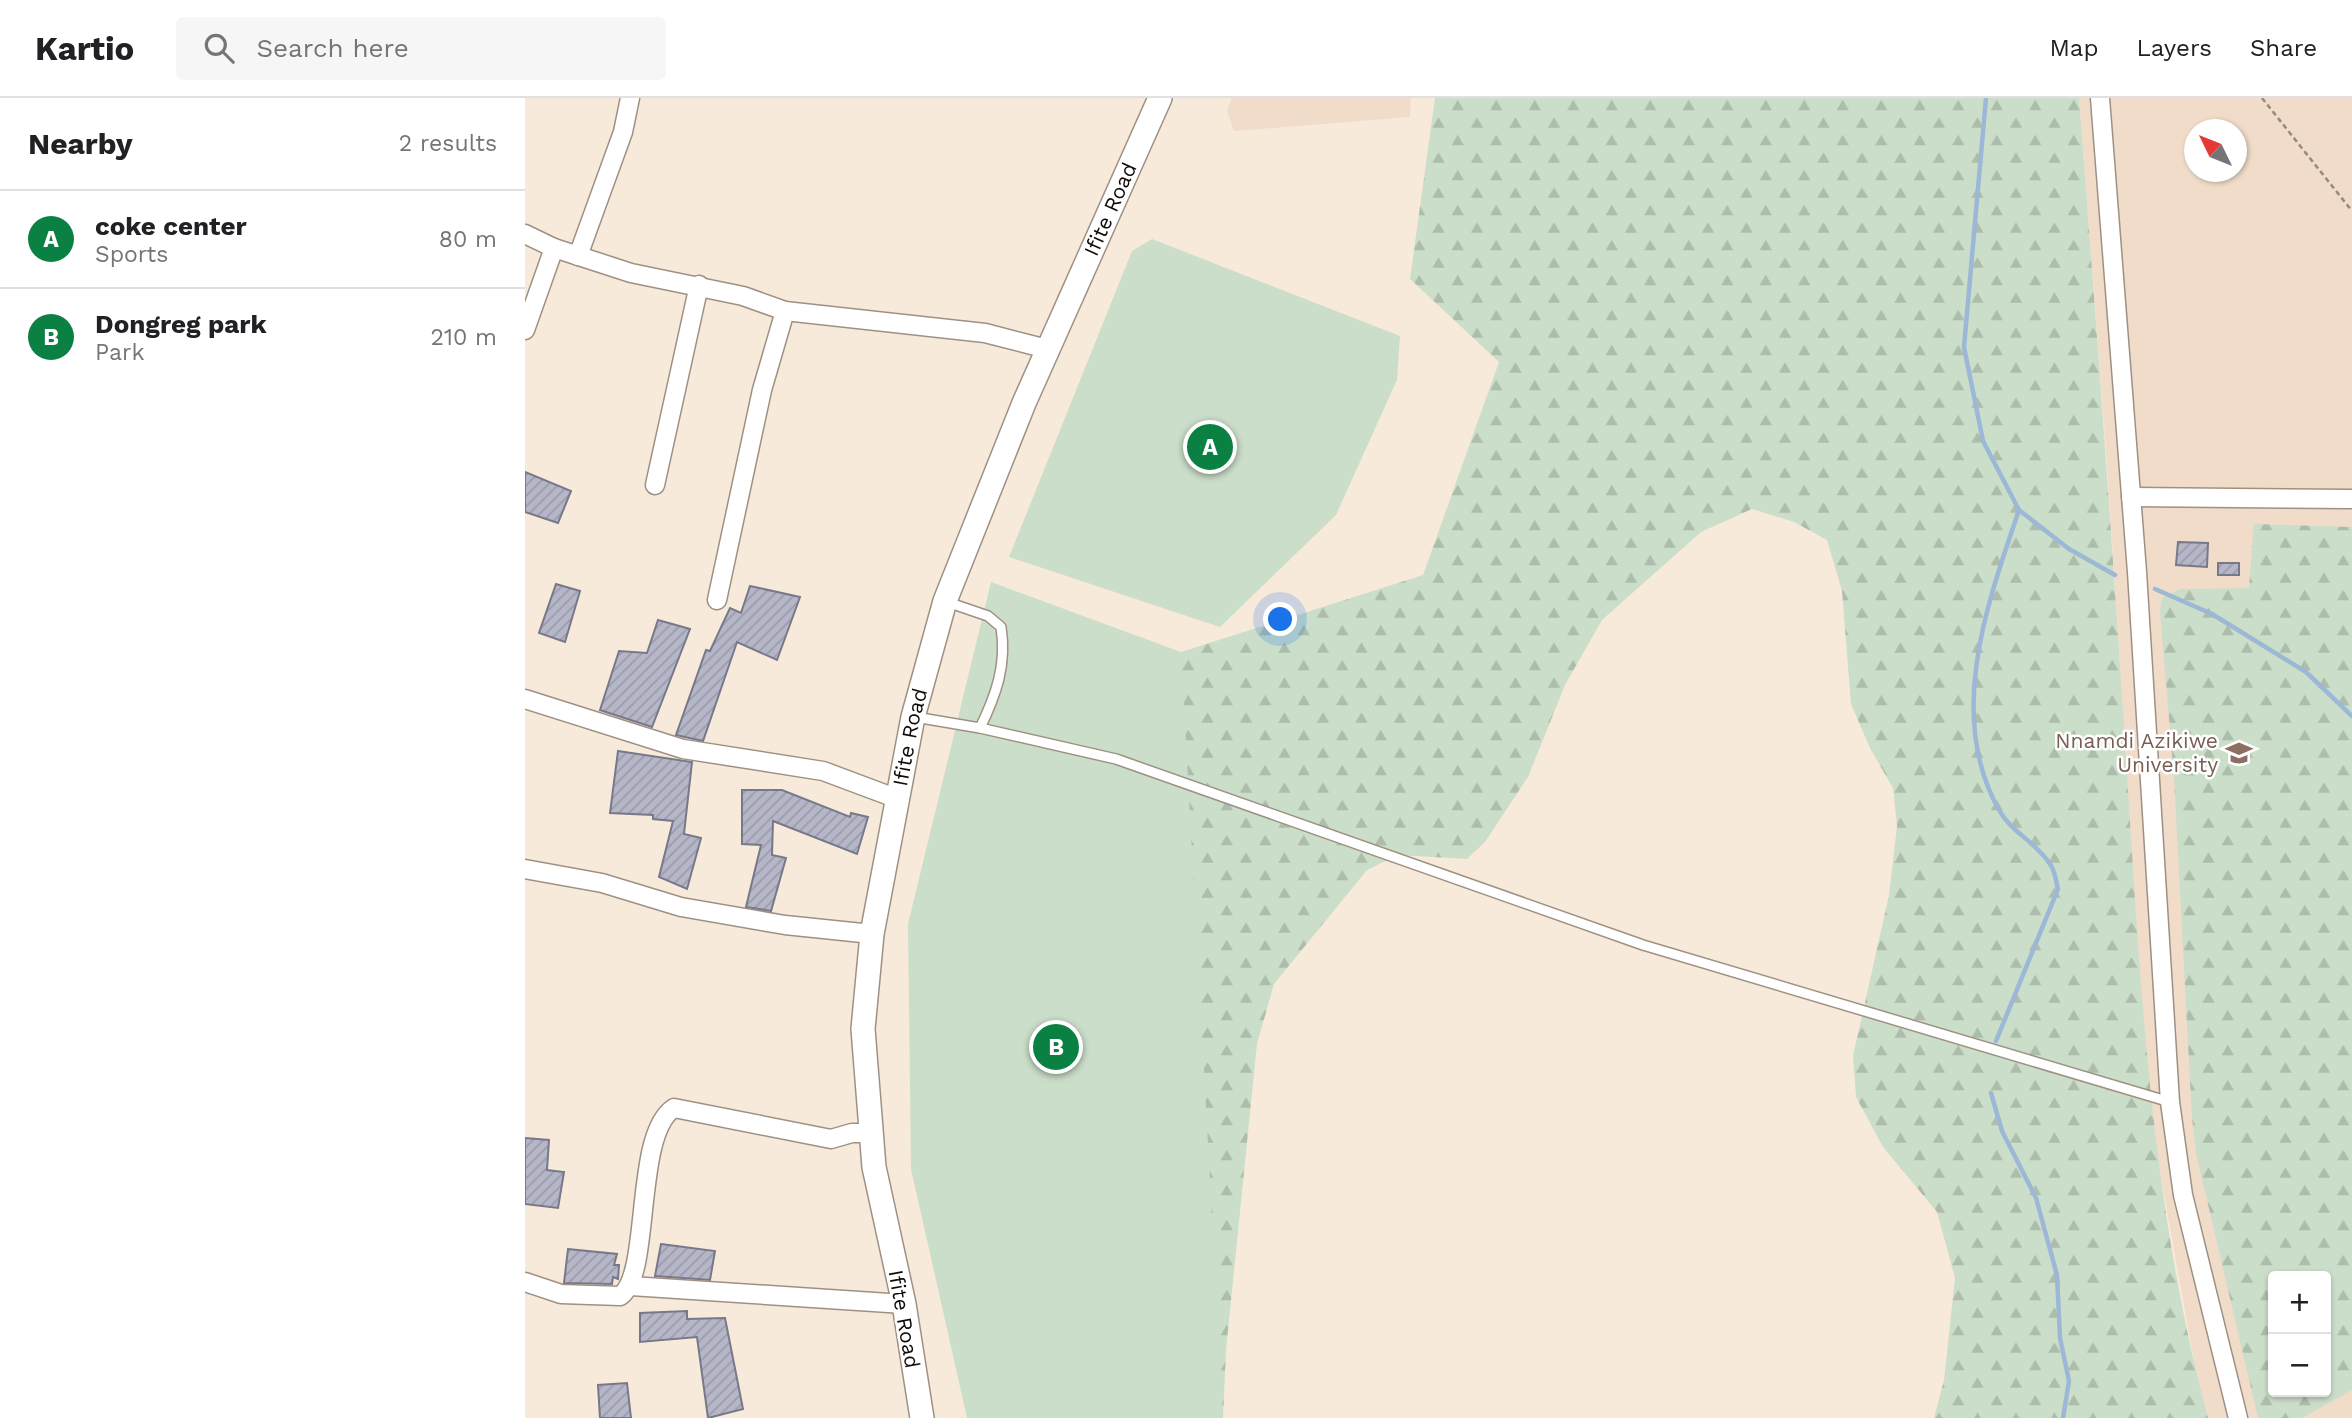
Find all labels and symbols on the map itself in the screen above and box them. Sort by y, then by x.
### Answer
north arrow [2184,119,2247,182]
street label: Ifite Road [1078,159,1142,260]
pin: A [1187,421,1233,473]
your location [1263,602,1297,636]
street label: Ifite Road [887,685,932,788]
place label: Nnamdi Azikiwe University [2055,728,2218,777]
school or university icon: Nnamdi Azikiwe University [2224,738,2254,768]
pin: B [1033,1021,1079,1073]
street label: Ifite Road [884,1268,925,1370]

